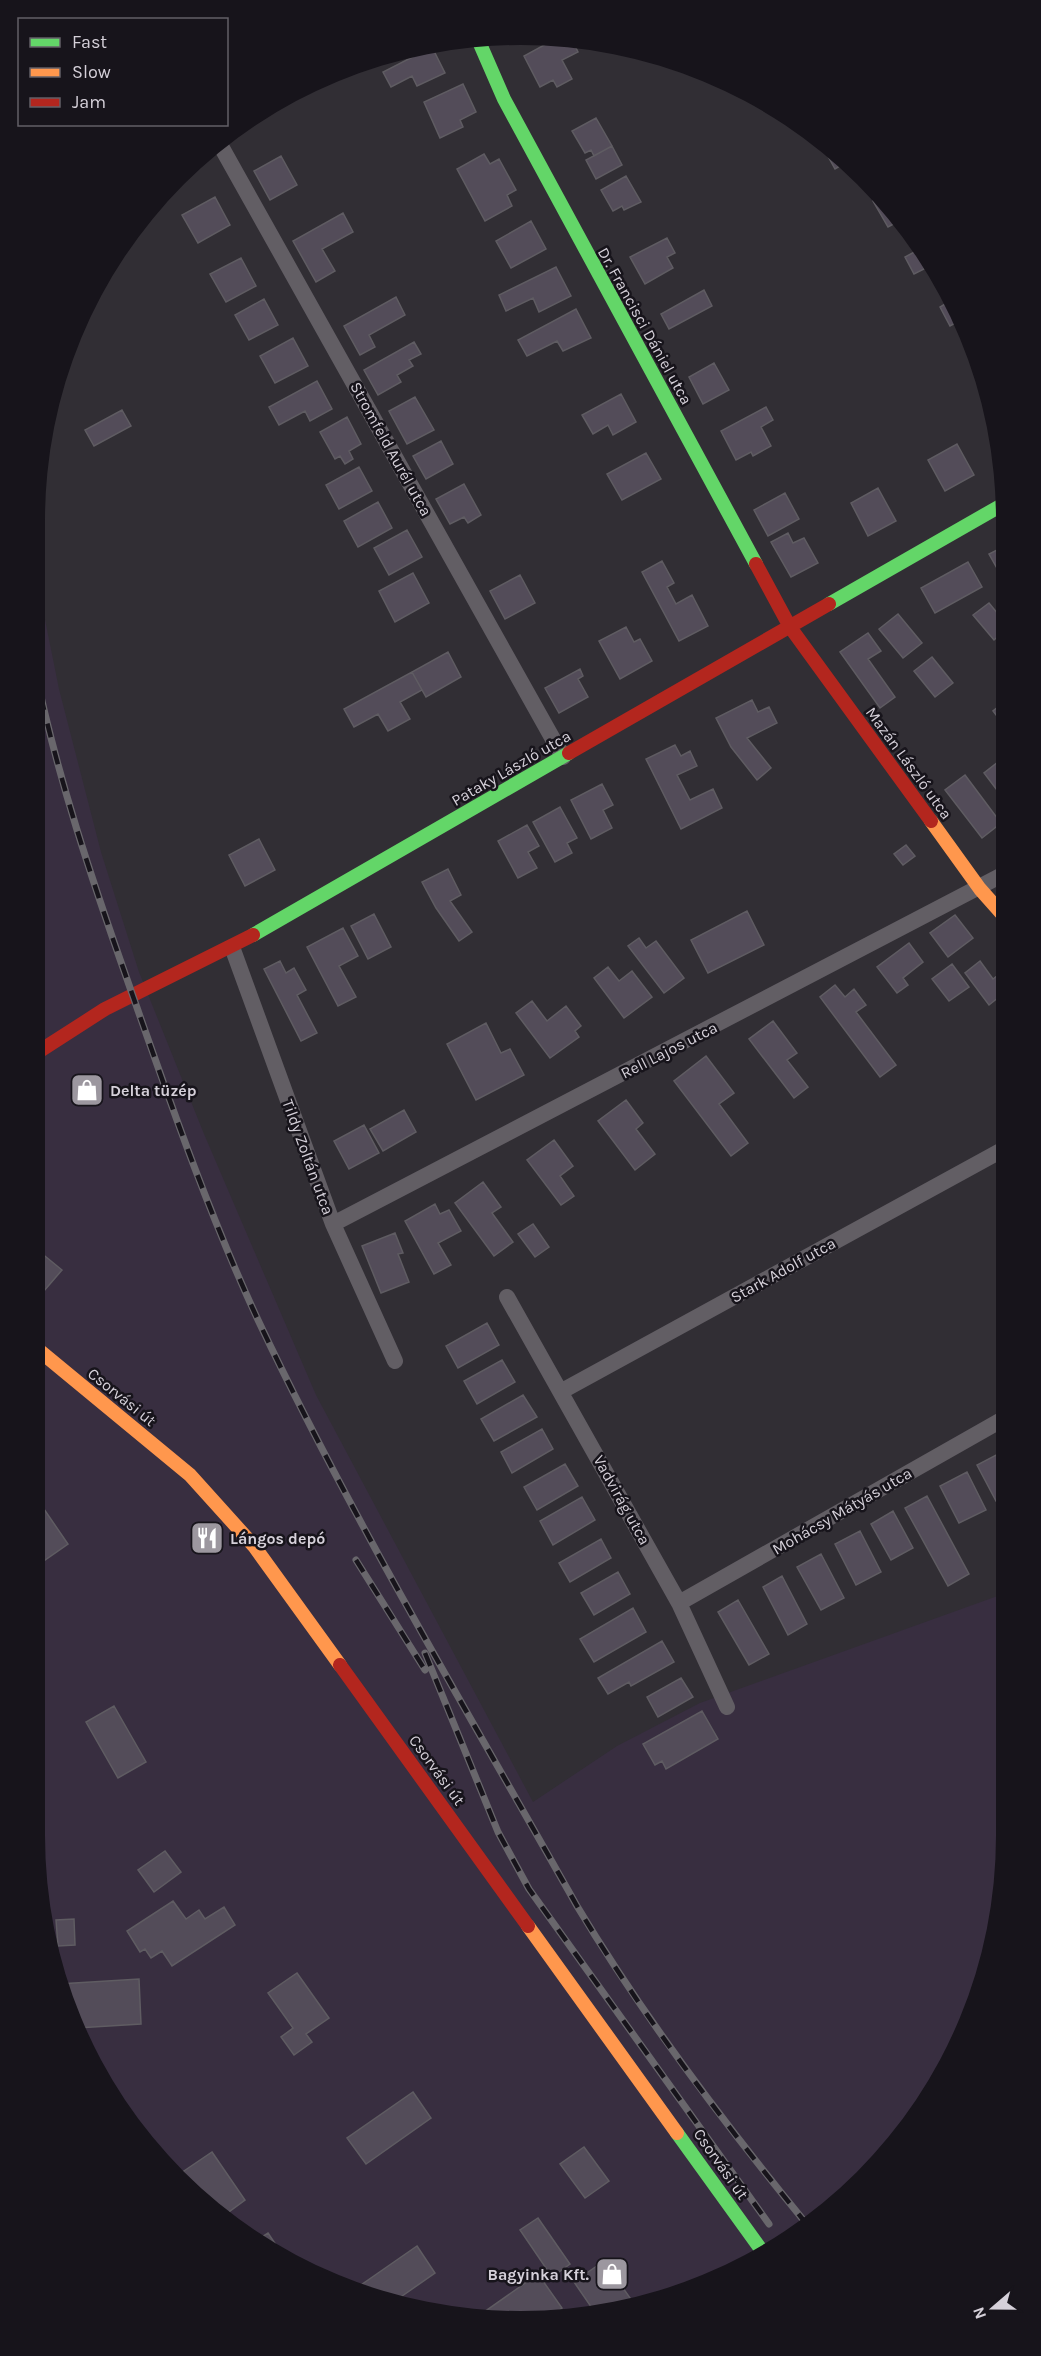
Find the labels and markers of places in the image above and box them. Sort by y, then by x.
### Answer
shop icon: Delta tüzép [69,1072,105,1108]
place label: Delta tüzép [110,1081,197,1100]
restaurant icon: Lángos depó [189,1520,225,1556]
place label: Lángos depó [230,1529,325,1548]
shop icon: Bagyinka Kft. [594,2256,630,2292]
place label: Bagyinka Kft. [488,2265,590,2284]

